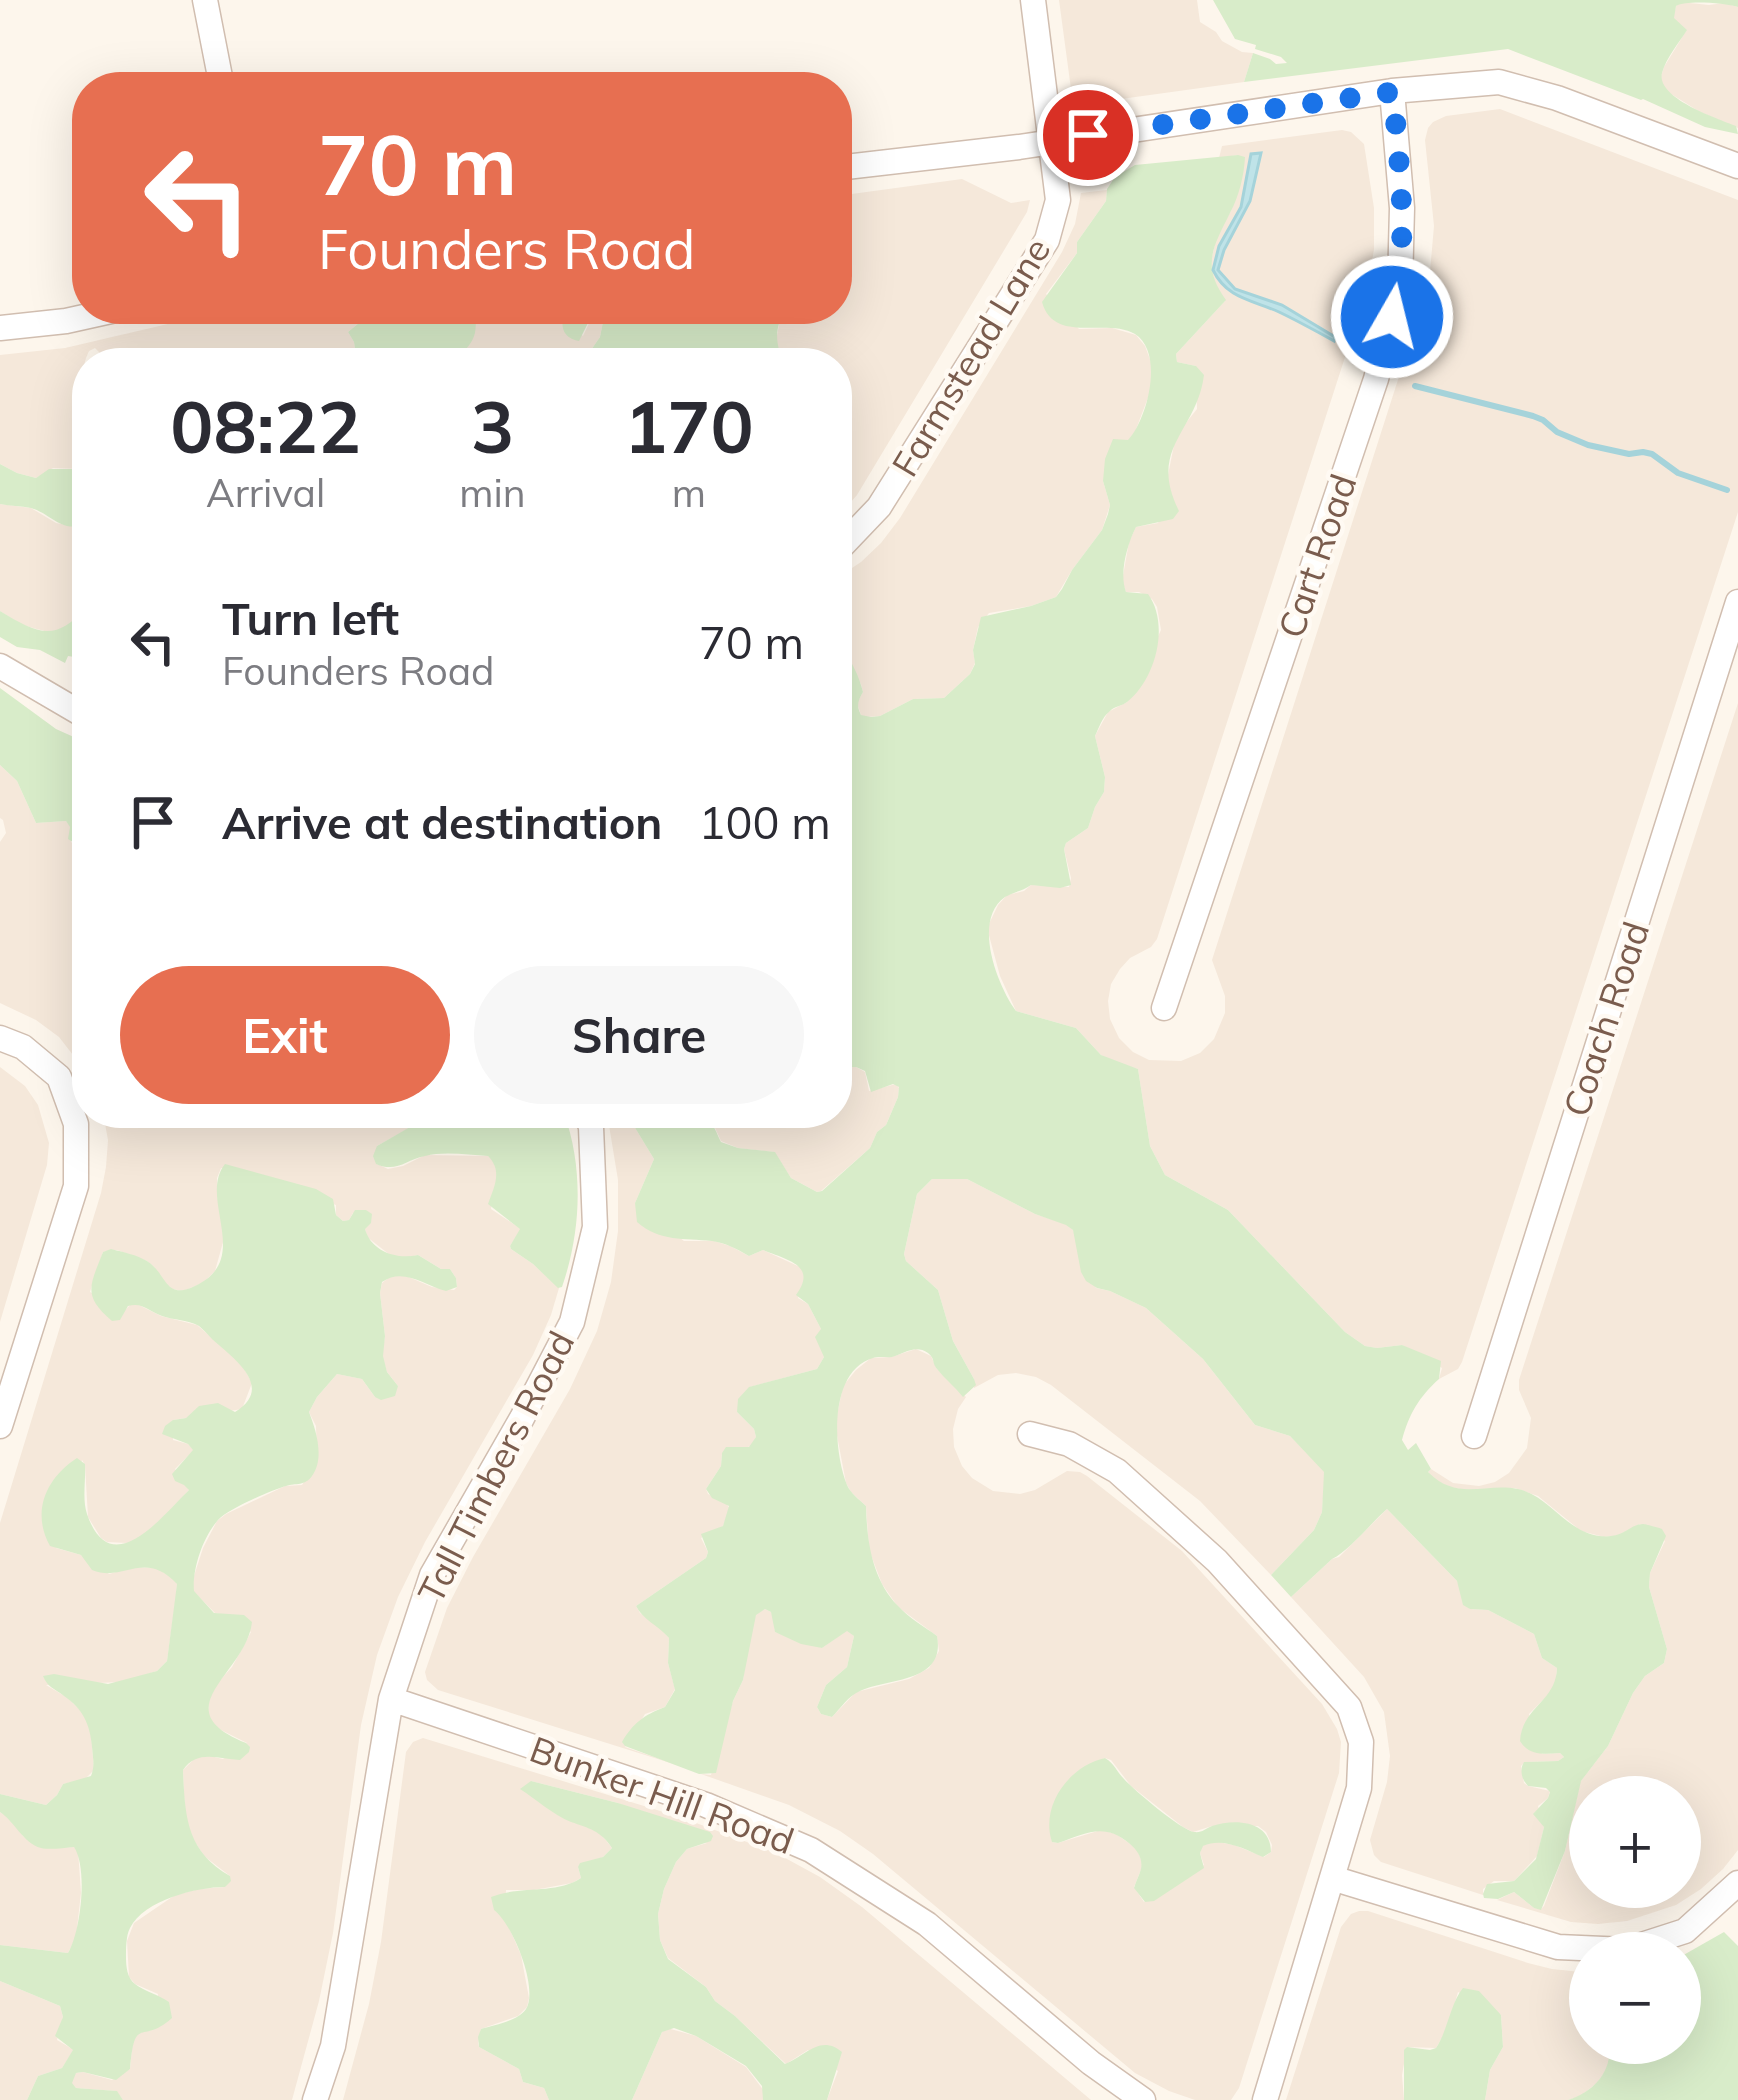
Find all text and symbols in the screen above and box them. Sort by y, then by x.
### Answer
pin [1037,84,1139,186]
icon: arrive [1055,102,1121,168]
text: 70 m [318,111,517,216]
icon: left [120,120,276,276]
text: Founders Road [318,215,695,283]
street label: Farmstead Lane [882,229,1059,484]
position arrow [1329,254,1455,380]
text: 08:22 [170,381,361,471]
text: 3 [471,381,514,471]
text: 170 [624,381,754,471]
text: Arrival [206,468,325,517]
text: min [459,468,526,517]
text: m [672,468,706,517]
street label: Cart Road [1268,468,1365,643]
text: Turn left [222,590,399,646]
icon: left [120,609,186,675]
text: 70 m [699,614,804,670]
text: Founders Road [222,646,495,695]
icon: arrive [120,789,186,855]
text: Arrive at destination [222,794,662,850]
text: 100 m [698,794,831,850]
street label: Coach Road [1553,916,1658,1122]
button: Exit [120,966,450,1104]
button: Share [474,966,804,1104]
street label: Tall Timbers Road [408,1324,583,1610]
street label: Bunker Hill Road [524,1726,800,1863]
map controls [1569,1776,1701,2064]
button: + [1569,1776,1701,1908]
button: − [1569,1932,1701,2064]

